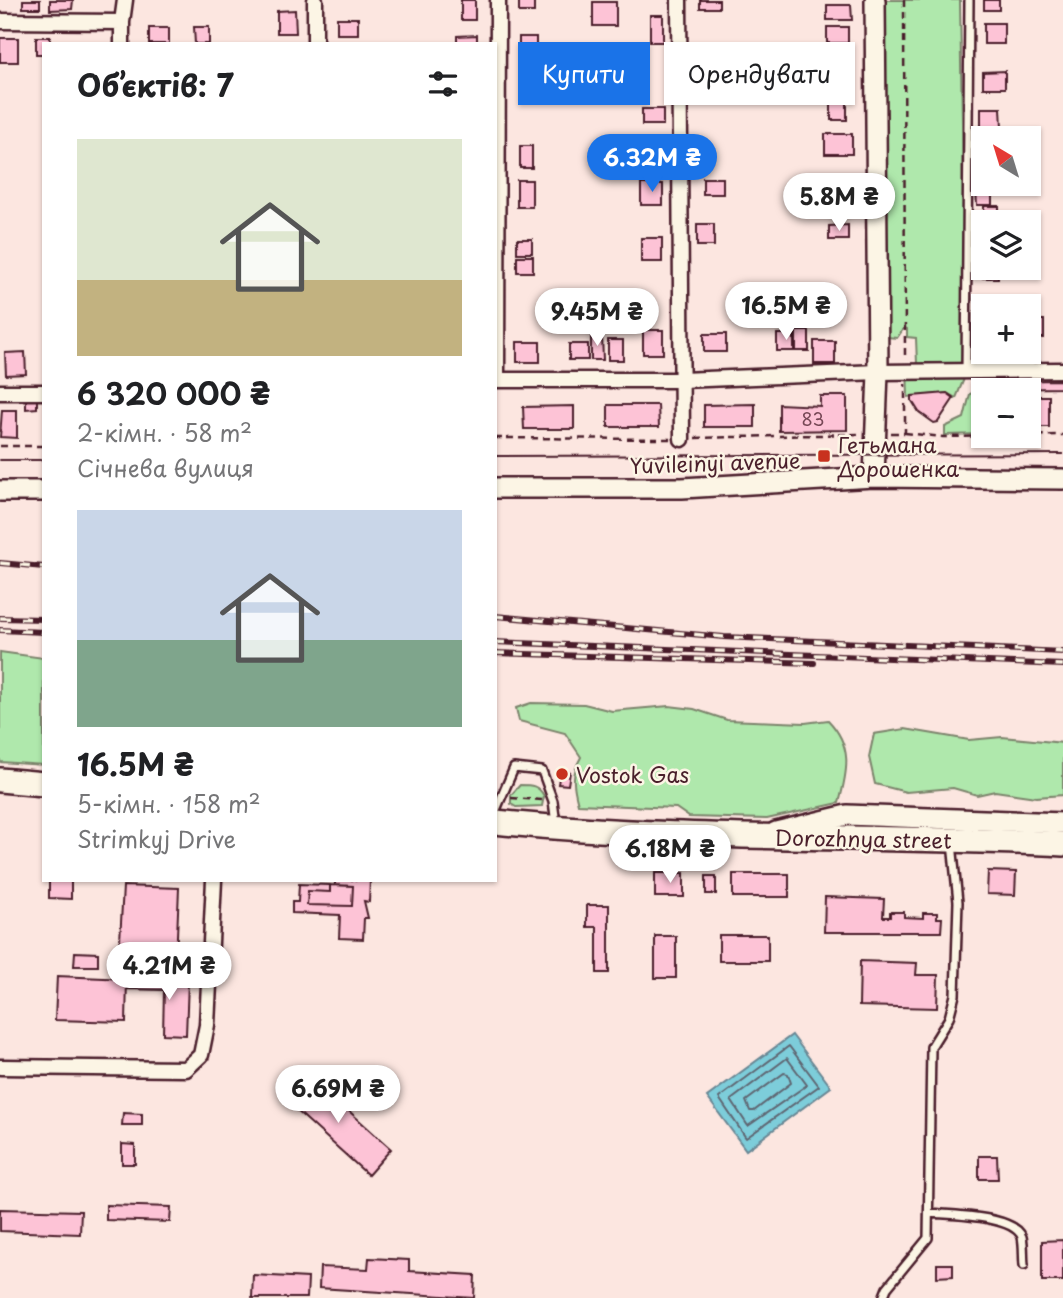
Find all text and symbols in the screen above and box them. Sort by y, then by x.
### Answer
chip: Купити [518,42,650,105]
chip: Орендувати [664,42,855,105]
text: Об’єктів: 7 [77,62,234,107]
icon: filters [424,65,462,103]
north arrow [971,126,1041,196]
map controls [971,126,1041,448]
pin: 6.32M ₴ [587,134,717,194]
text: 6.32M ₴ [603,139,701,174]
pin: 5.8M ₴ [782,174,896,233]
text: 5.8M ₴ [799,178,879,213]
icon: home [207,184,333,310]
button: layers [971,210,1041,280]
pin: 16.5M ₴ [721,282,851,342]
text: 16.5M ₴ [741,287,831,322]
pin: 9.45M ₴ [532,288,662,348]
text: 9.45M ₴ [551,293,643,328]
button: + [971,294,1041,364]
text: 6 320 000 ₴ [77,370,270,415]
button: − [971,378,1041,448]
house number: 83 [802,405,824,432]
text: 2-кімн. · 58 m² [77,415,252,450]
place label: Гетьмана Дорошенка [837,428,959,484]
street label: Yuvileinyi avenue [629,443,801,481]
marker: Гетьмана Дорошенка [816,448,832,464]
text: Січнева вулиця [77,450,254,485]
icon: home [207,555,333,681]
text: 16.5M ₴ [77,741,194,786]
place label: Vostok Gas [576,758,689,790]
marker: Vostok Gas [554,766,570,782]
text: 5-кімн. · 158 m² [77,786,261,821]
street label: Dorozhnya street [774,820,952,856]
text: Strimkyj Drive [77,821,236,856]
pin: 6.18M ₴ [605,826,735,885]
text: 6.18M ₴ [625,830,715,865]
pin: 4.21M ₴ [104,942,234,1002]
text: 4.21M ₴ [123,947,215,982]
pin: 6.69M ₴ [273,1066,403,1125]
text: 6.69M ₴ [291,1070,385,1105]

